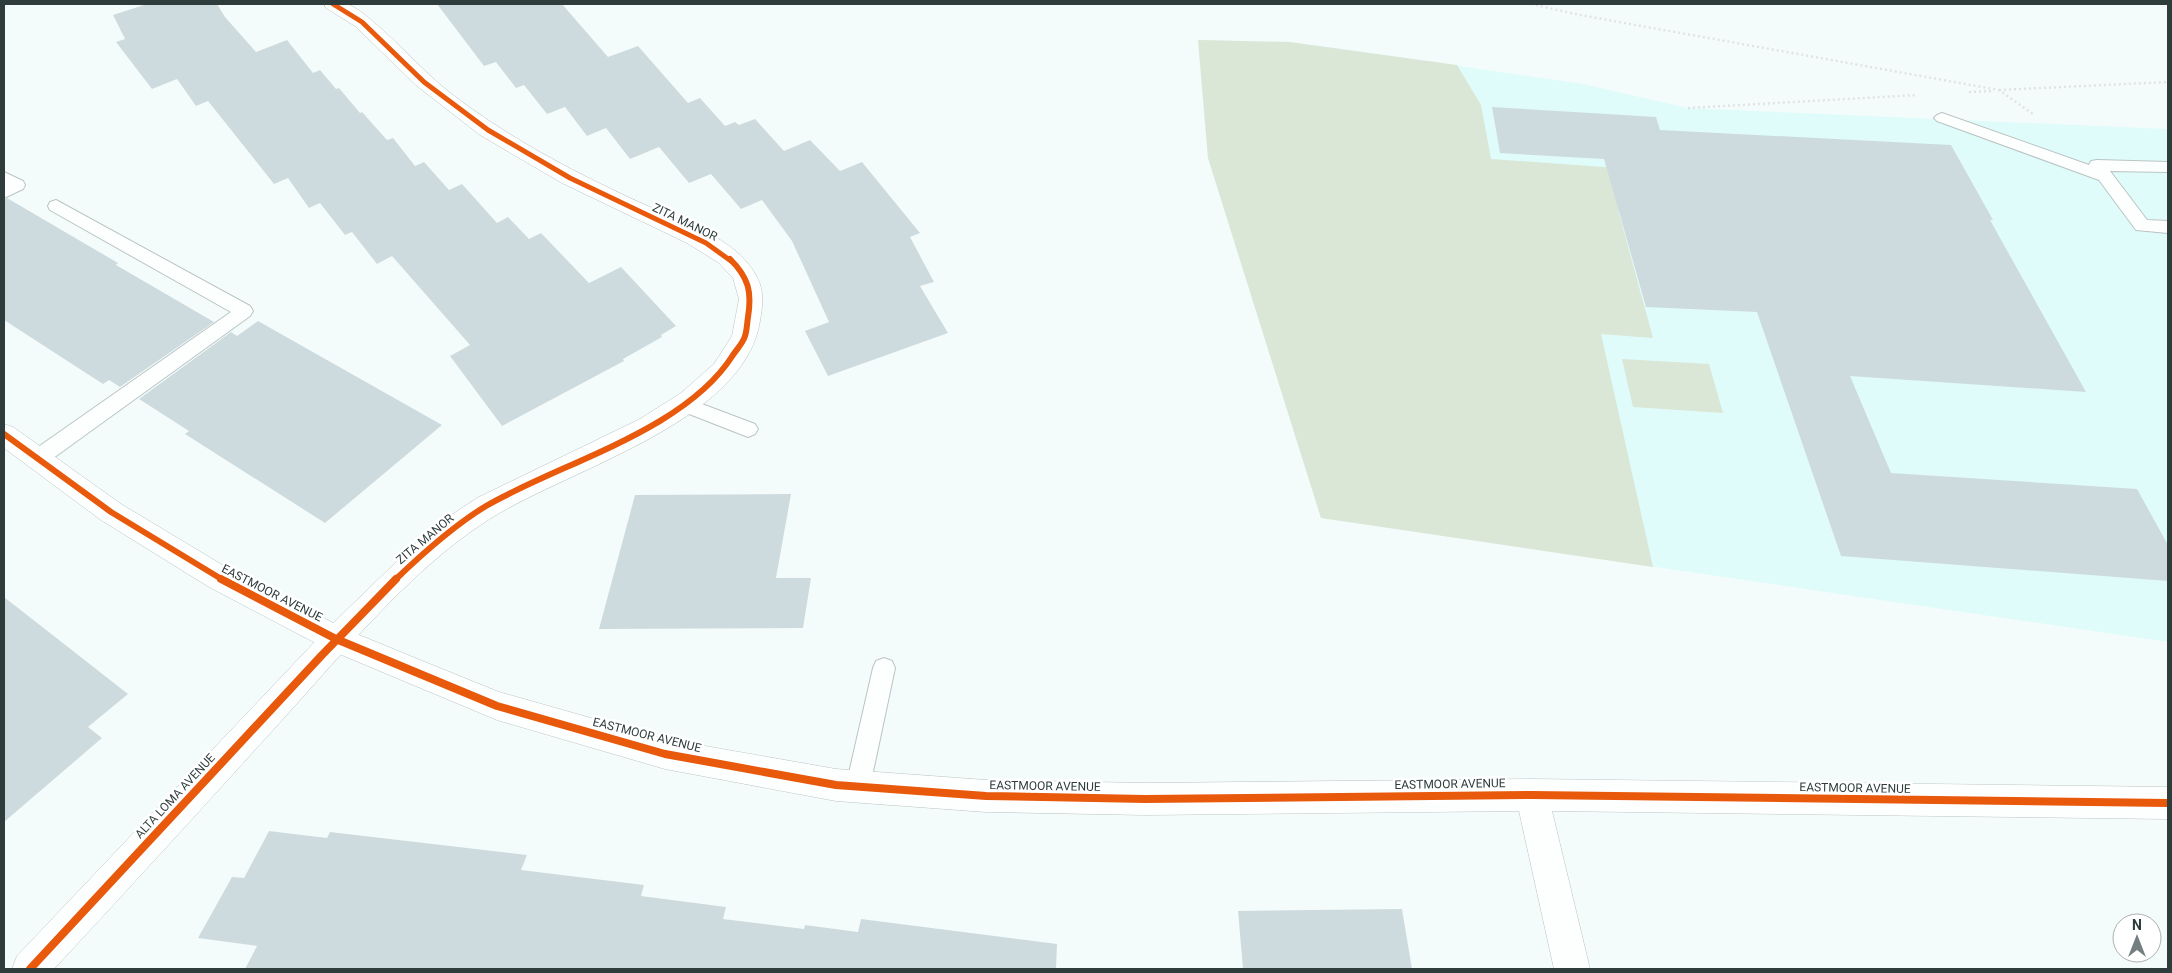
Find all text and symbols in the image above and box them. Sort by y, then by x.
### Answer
street label: ZITA MANOR [650,200,720,244]
street label: ZITA MANOR [394,511,457,567]
street label: EASTMOOR AVENUE [219,562,325,625]
street label: EASTMOOR AVENUE [591,715,703,755]
street label: ALTA LOMA AVENUE [132,751,218,841]
street label: EASTMOOR AVENUE [1394,776,1506,792]
street label: EASTMOOR AVENUE [989,778,1101,794]
street label: EASTMOOR AVENUE [1799,780,1911,796]
north arrow [2112,913,2162,963]
text: N [2132,917,2142,933]

